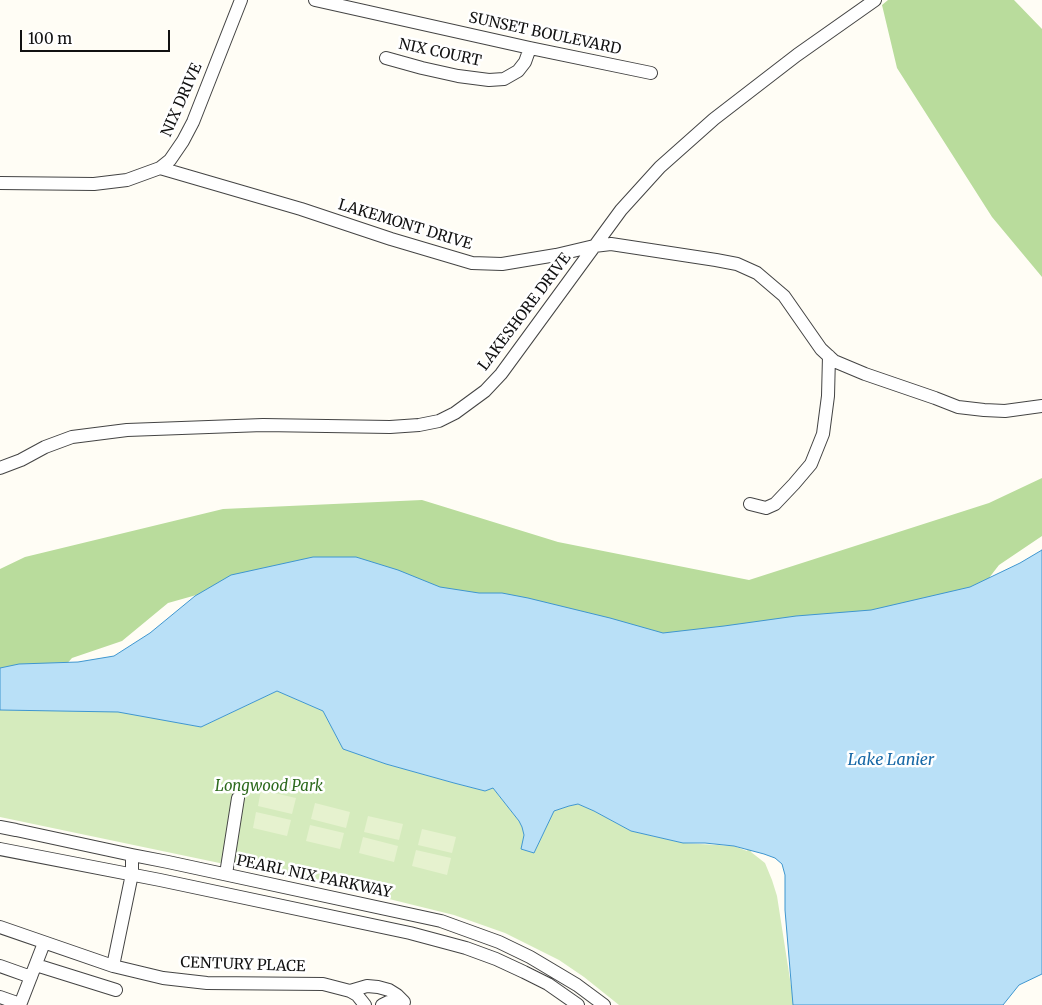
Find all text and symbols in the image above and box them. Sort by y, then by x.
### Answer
street label: SUNSET BOULEVARD [467,9,623,59]
scale bar [22,20,172,52]
text: 100 m [28,29,72,48]
street label: NIX COURT [397,35,483,71]
street label: NIX DRIVE [158,60,206,140]
street label: LAKEMONT DRIVE [336,196,474,254]
street label: LAKESHORE DRIVE [475,250,575,374]
water label: Lake Lanier [848,750,934,770]
park label: Longwood Park [215,778,323,796]
street label: PEARL NIX PARKWAY [235,852,393,902]
street label: CENTURY PLACE [180,954,306,976]

